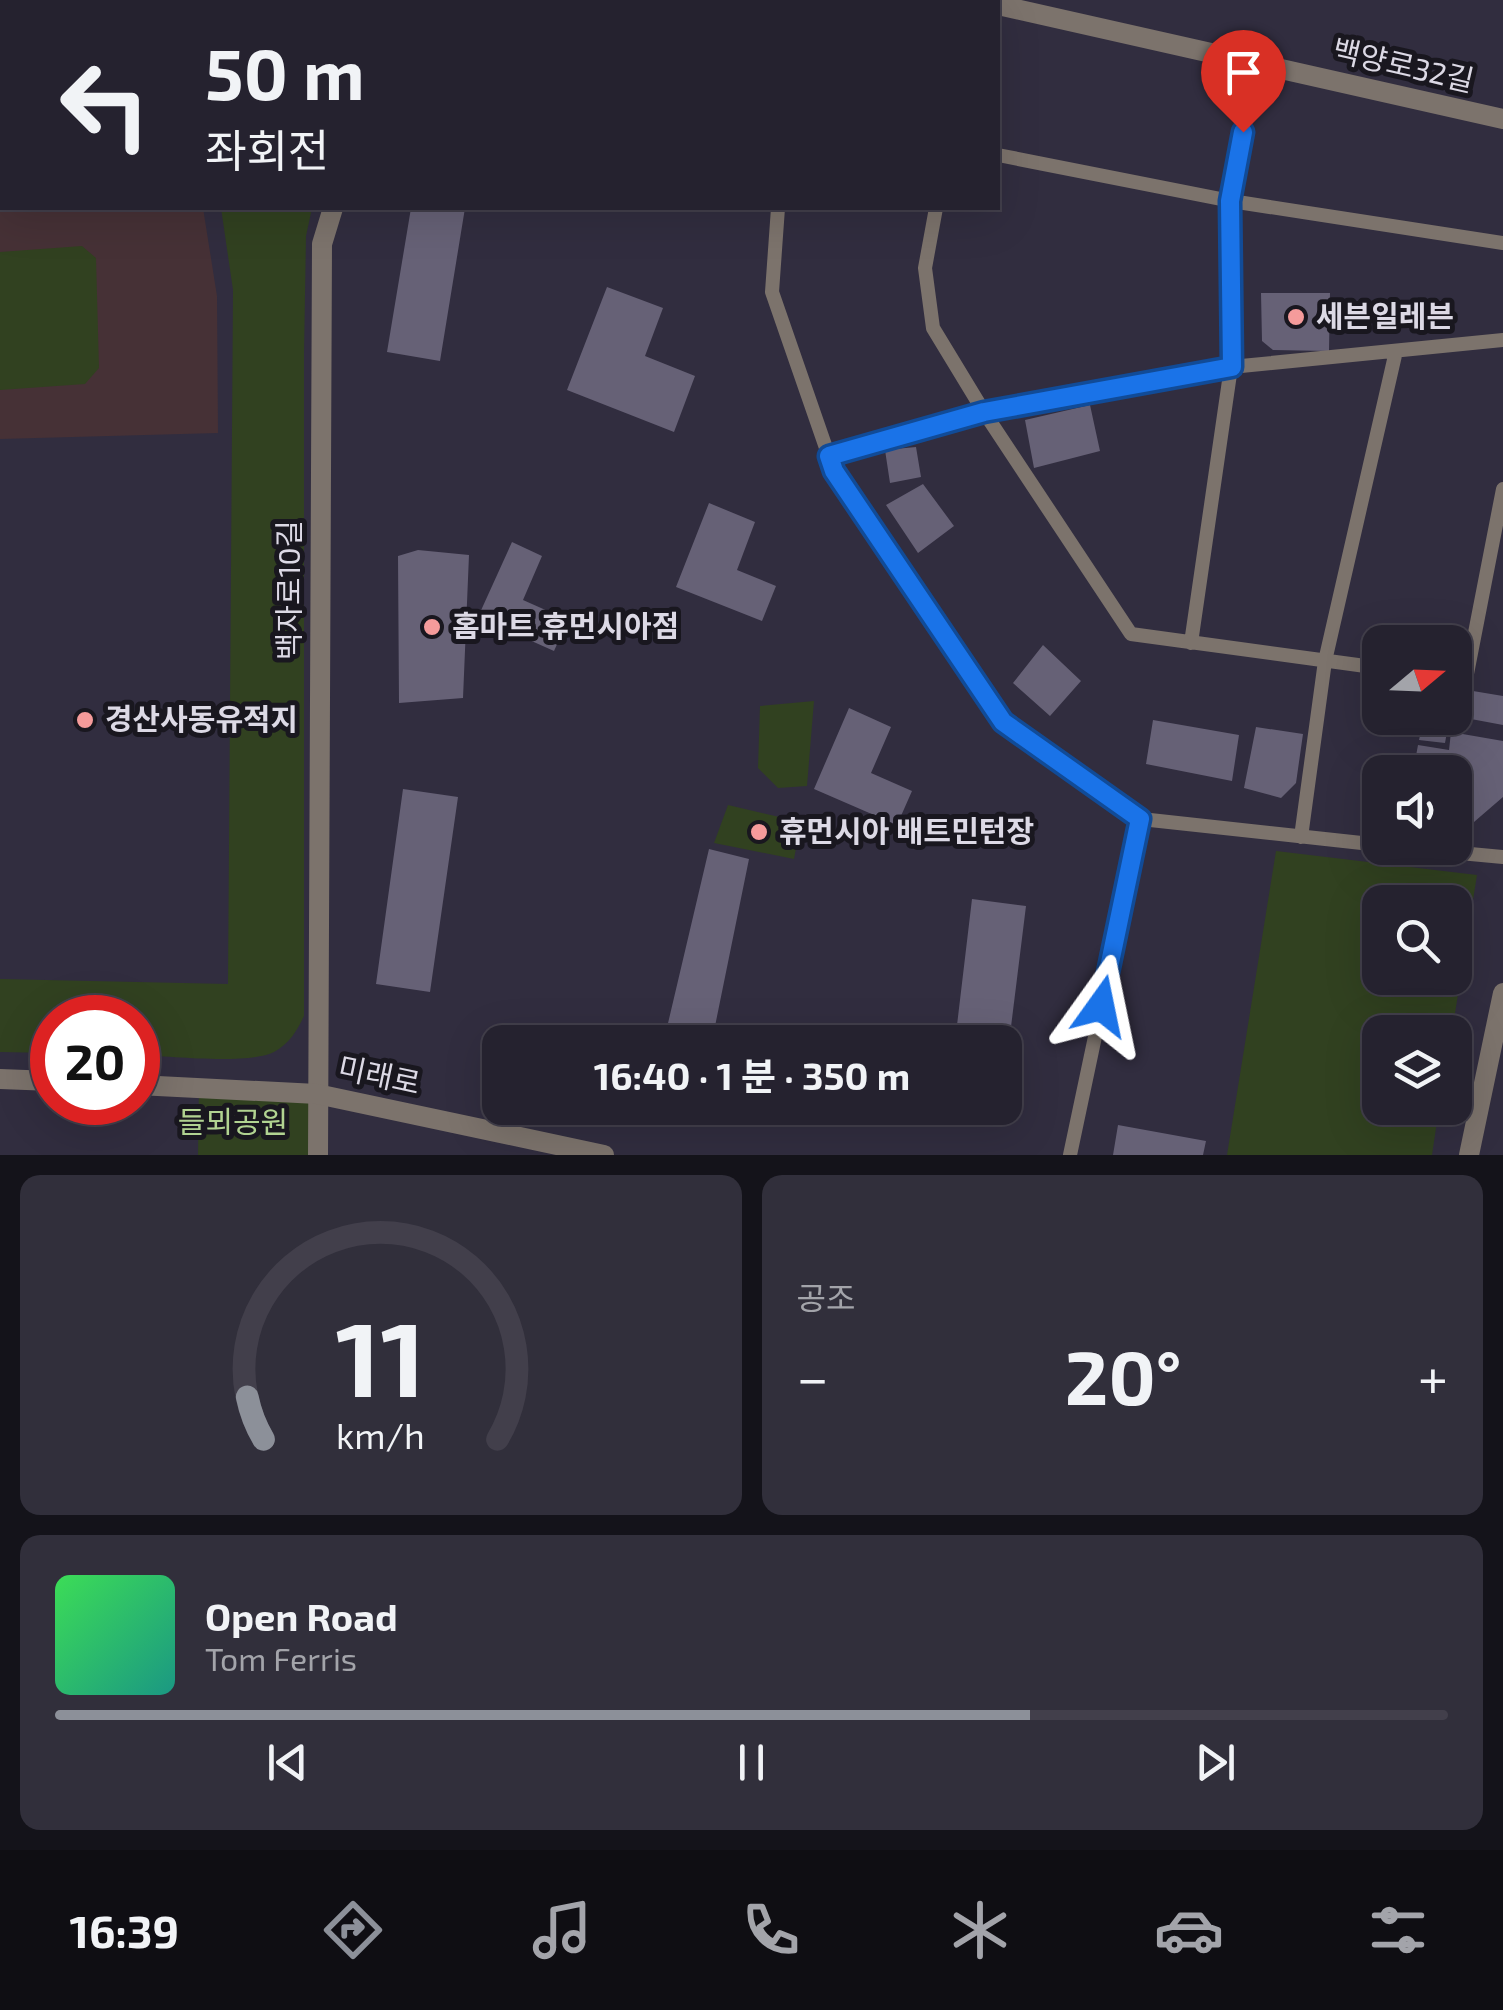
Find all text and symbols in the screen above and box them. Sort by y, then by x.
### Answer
text: 50 m [205,30,365,114]
pin [1201,30,1286,133]
street label: 백양로32길 [1329,30,1478,98]
icon: left [40,40,170,170]
icon: arrive [1216,45,1271,100]
text: 좌회전 [205,122,329,176]
place label: 세븐일레븐 [1316,297,1454,333]
marker: 세븐일레븐 [1285,306,1307,328]
street label: 백자로10길 [270,520,306,660]
place label: 홈마트 휴먼시아점 [452,607,679,643]
marker: 홈마트 휴먼시아점 [421,616,443,638]
north arrow [1362,625,1472,735]
map controls [1362,625,1472,1125]
place label: 경산사동유적지 [105,700,298,736]
marker: 경산사동유적지 [74,709,96,731]
button: sound [1362,755,1472,865]
place label: 휴먼시아 배트민턴장 [779,812,1034,848]
marker: 휴먼시아 배트민턴장 [748,821,770,843]
button: search [1362,885,1472,995]
position arrow [1049,954,1153,1058]
speed limit sign: 20 [30,995,160,1125]
button: layers [1362,1015,1472,1125]
street label: 미래로 [335,1048,424,1100]
text: 16:40 · 1 분 · 350 m [594,1052,910,1098]
park label: 들뫼공원 [178,1103,288,1139]
text: 공조 [797,1278,855,1316]
text: 11 [336,1293,426,1418]
text: 20° [1065,1330,1182,1420]
text: − [797,1343,829,1409]
text: + [1418,1343,1448,1409]
text: km/h [336,1413,425,1456]
text: Open Road [205,1593,398,1639]
text: Tom Ferris [205,1639,357,1677]
icon: previous [260,1735,315,1790]
icon: pause [724,1735,779,1790]
icon: next [1188,1735,1243,1790]
icon: directions [318,1895,388,1965]
icon: music [527,1895,597,1965]
icon: phone [736,1895,806,1965]
icon: climate [945,1895,1015,1965]
icon: car [1154,1895,1224,1965]
icon: filters [1363,1895,1433,1965]
text: 16:39 [70,1903,179,1957]

